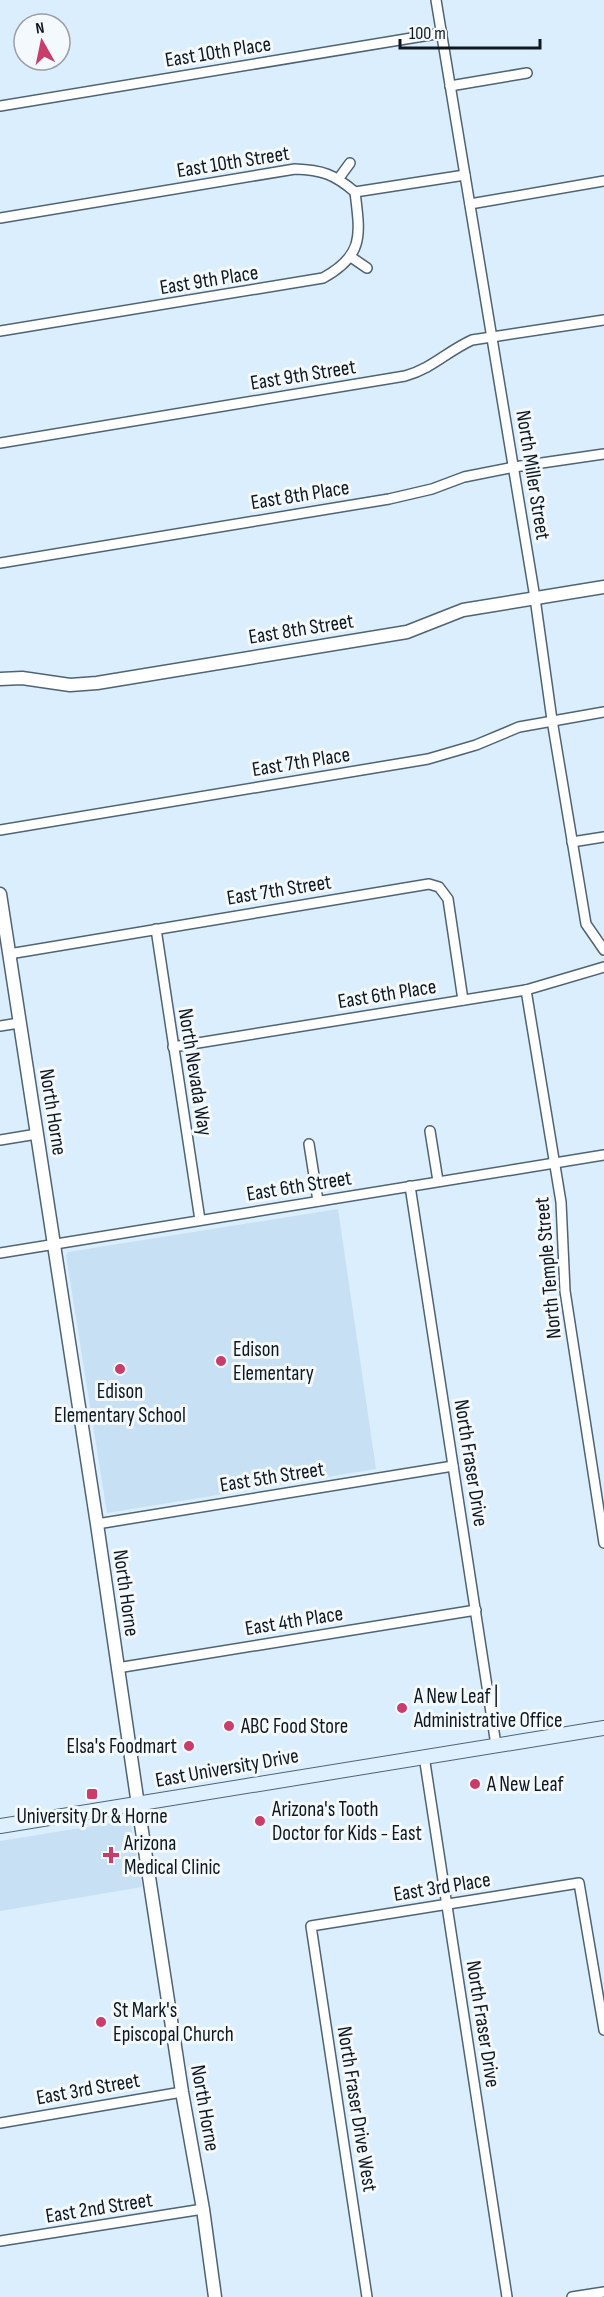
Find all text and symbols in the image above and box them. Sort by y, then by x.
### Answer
north arrow [12,12,72,72]
scale bar [400,12,540,50]
text: N [34,19,46,39]
text: 100 m [409,23,446,44]
street label: East 10th Place [163,31,273,73]
street label: East 10th Street [175,141,291,183]
street label: East 9th Place [158,260,260,300]
street label: East 9th Street [249,354,357,396]
street label: North Miller Street [510,408,556,542]
street label: East 8th Place [249,475,351,515]
street label: East 8th Street [247,608,355,650]
street label: East 7th Place [250,742,352,782]
street label: East 7th Street [225,869,333,911]
street label: East 6th Place [336,974,438,1014]
street label: North Nevada Way [173,1007,217,1137]
street label: North Horne [34,1067,72,1157]
street label: East 6th Street [245,1165,353,1207]
street label: North Temple Street [529,1196,567,1340]
place label: Edison Elementary [233,1337,314,1386]
marker: Edison Elementary [214,1354,228,1368]
marker: Edison Elementary School [113,1362,127,1376]
place label: Edison Elementary School [54,1379,186,1428]
street label: North Fraser Drive [449,1398,493,1528]
street label: East 5th Street [218,1456,326,1498]
street label: North Horne [108,1548,144,1638]
street label: East 4th Place [243,1601,345,1641]
place label: A New Leaf | Administrative Office [413,1684,563,1733]
marker: A New Leaf | Administrative Office [395,1701,409,1715]
place label: ABC Food Store [240,1714,348,1739]
marker: ABC Food Store [222,1719,236,1733]
place label: Elsa's Foodmart [67,1734,177,1759]
marker: Elsa's Foodmart [182,1739,196,1753]
street label: East University Drive [153,1743,301,1793]
place label: A New Leaf [486,1772,565,1797]
marker: A New Leaf [468,1777,482,1791]
marker: University Dr & Horne [85,1787,99,1801]
place label: Arizona's Tooth Doctor for Kids - East [271,1797,422,1846]
place label: University Dr & Horne [16,1804,168,1829]
marker: Arizona's Tooth Doctor for Kids - East [253,1814,267,1828]
place label: Arizona Medical Clinic [123,1831,221,1880]
marker: Arizona Medical Clinic [102,1846,120,1864]
street label: East 3rd Place [392,1867,492,1907]
street label: North Fraser Drive [461,1959,505,2089]
place label: St Mark's Episcopal Church [113,1998,234,2047]
marker: St Mark's Episcopal Church [94,2015,108,2029]
street label: North Fraser Drive West [332,2024,382,2194]
street label: North Horne [185,2063,225,2153]
street label: East 3rd Street [34,2068,142,2110]
street label: East 2nd Street [44,2187,154,2229]

